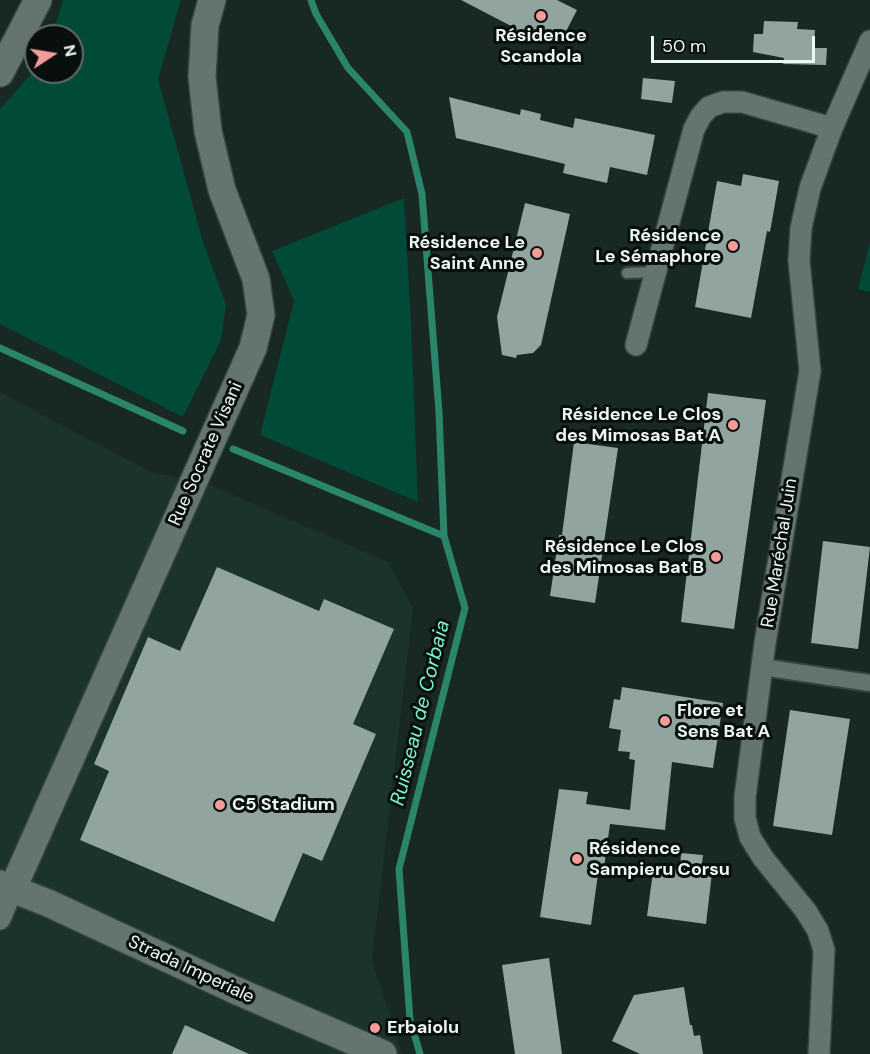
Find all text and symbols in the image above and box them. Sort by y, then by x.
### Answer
marker: Résidence Scandola [534,9,548,23]
north arrow [24,24,84,84]
scale bar [654,24,818,62]
place label: Résidence Scandola [495,25,587,68]
text: 50 m [662,34,706,58]
text: N [59,43,82,58]
place label: Résidence Le Sémaphore [595,225,721,268]
place label: Résidence Le Saint Anne [409,232,525,274]
marker: Résidence Le Sémaphore [726,239,740,253]
marker: Résidence Le Saint Anne [530,246,544,260]
street label: Rue Socrate Visani [165,379,247,529]
place label: Résidence Le Clos des Mimosas Bat A [555,404,721,446]
marker: Résidence Le Clos des Mimosas Bat A [726,418,740,432]
street label: Rue Maréchal Juin [758,477,802,629]
place label: Résidence Le Clos des Mimosas Bat B [539,536,704,578]
marker: Résidence Le Clos des Mimosas Bat B [709,550,723,564]
water label: Ruisseau de Corbaia [386,618,456,808]
place label: Flore et Sens Bat A [677,700,770,742]
marker: Flore et Sens Bat A [658,714,672,728]
place label: C5 Stadium [232,794,335,816]
marker: C5 Stadium [213,798,227,812]
place label: Résidence Sampieru Corsu [589,838,730,880]
marker: Résidence Sampieru Corsu [570,852,584,866]
street label: Strada Imperiale [125,931,257,1009]
place label: Erbaiolu [387,1017,459,1039]
marker: Erbaiolu [368,1021,382,1035]

